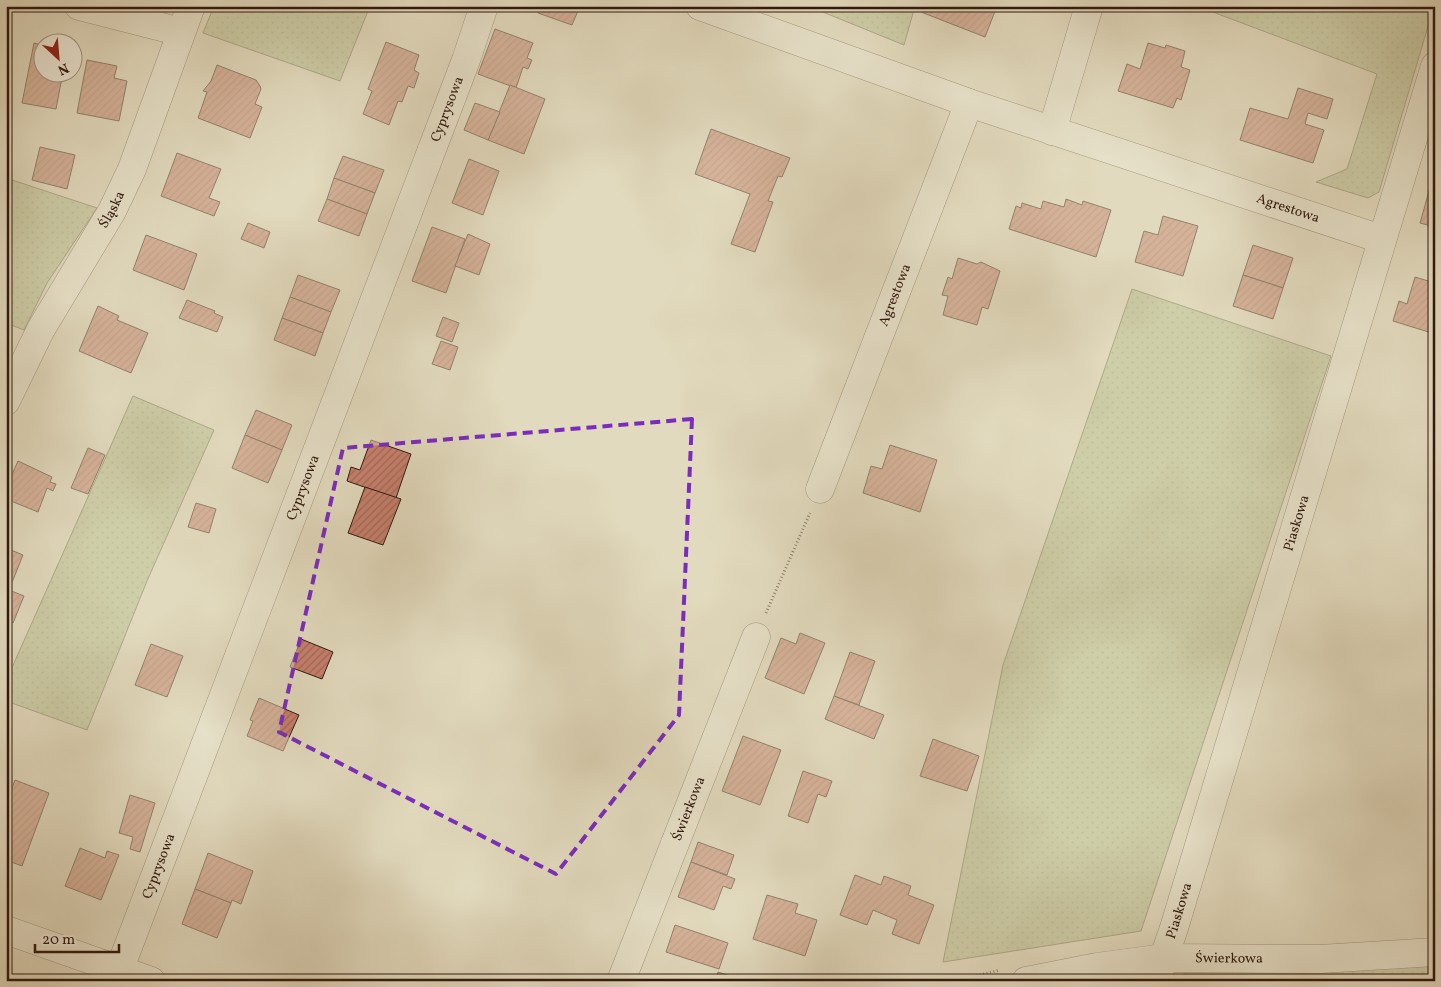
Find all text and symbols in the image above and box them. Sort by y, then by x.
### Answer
north arrow [32,32,82,82]
text: N [54,58,72,79]
street label: Cyprysowa [426,74,468,145]
street label: Śląska [93,188,130,232]
street label: Agrestowa [1254,189,1322,228]
street label: Agrestowa [874,261,916,329]
street label: Cyprysowa [282,452,324,523]
street label: Piaskowa [1279,493,1314,554]
street label: Świerkowa [666,774,710,844]
street label: Cyprysowa [138,831,180,902]
street label: Piaskowa [1161,880,1197,941]
scale bar [35,922,119,954]
text: 20 m [42,930,75,951]
street label: Świerkowa [1195,948,1263,968]

